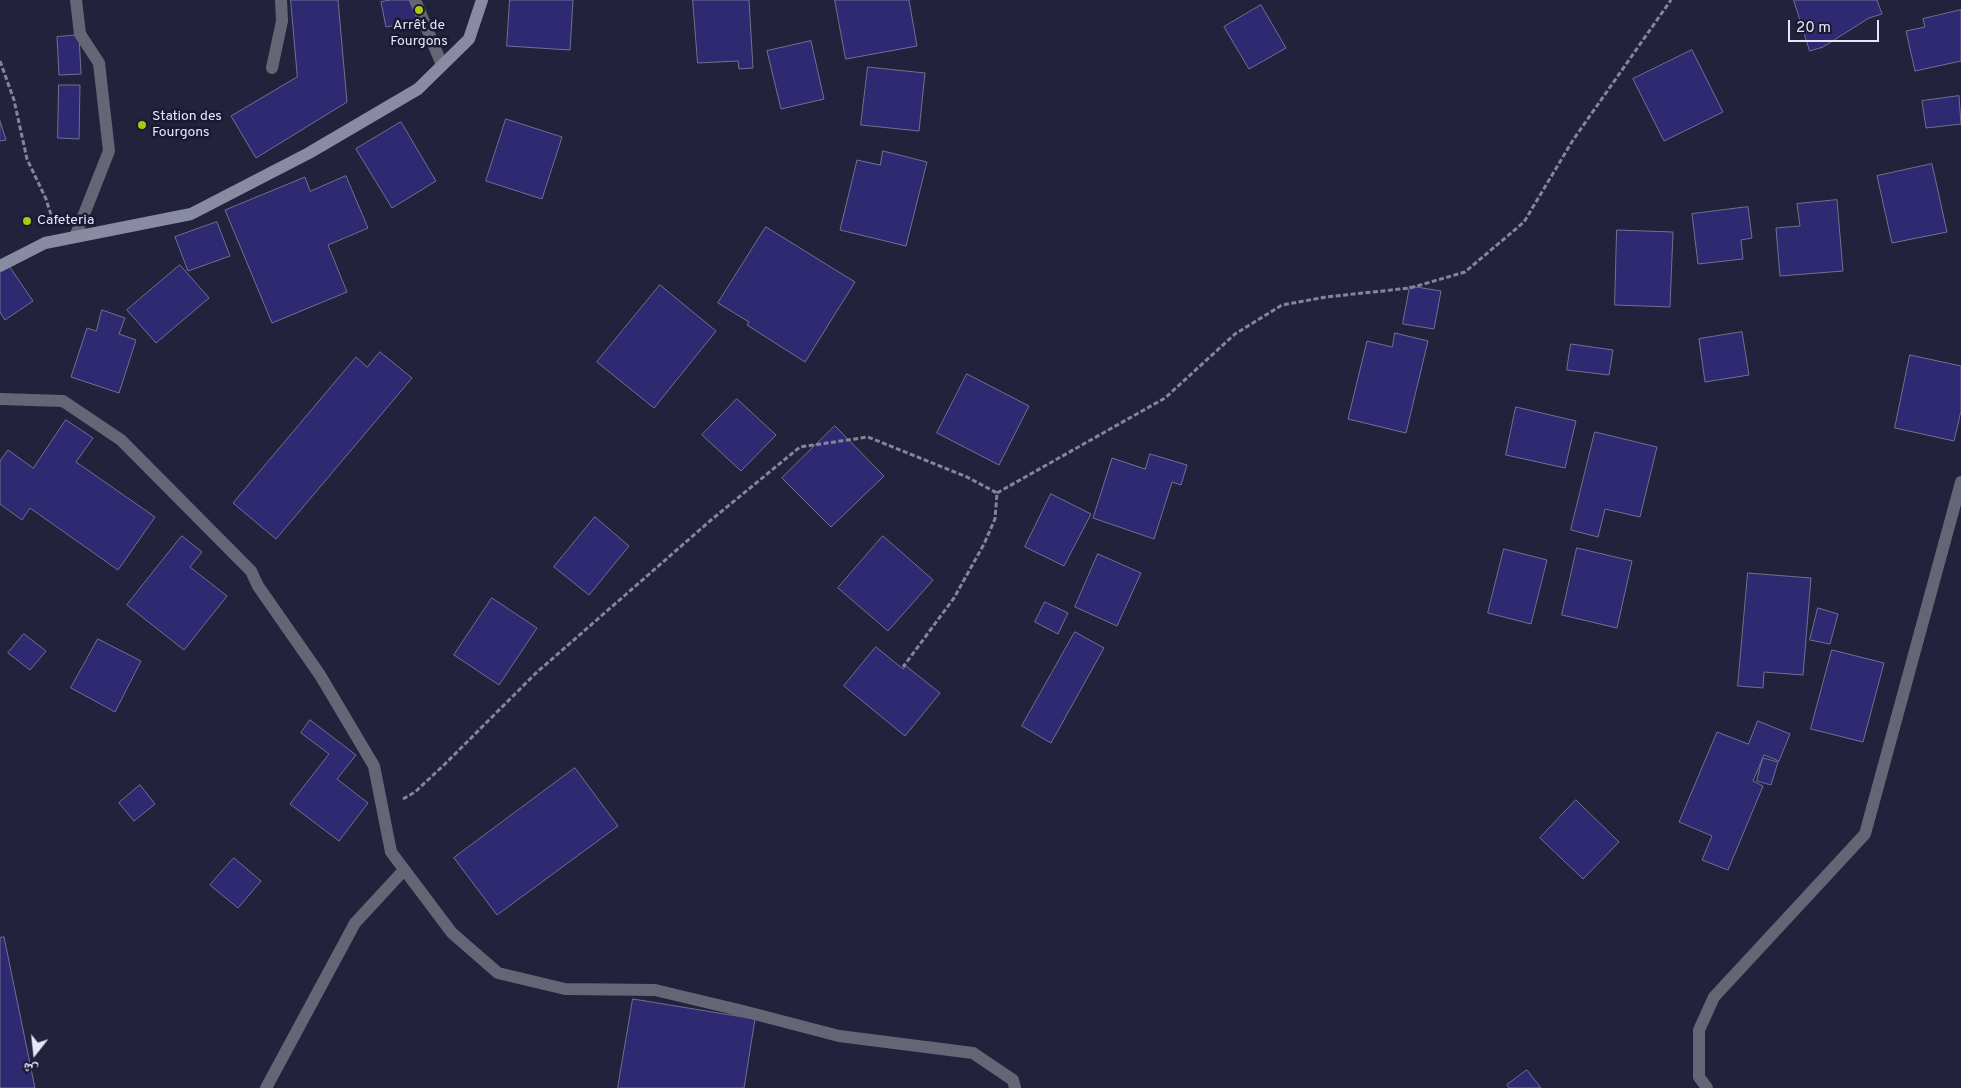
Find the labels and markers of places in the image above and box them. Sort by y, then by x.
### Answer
marker: Arrêt de Fourgons [413,4,425,16]
place label: Arrêt de Fourgons [390,18,448,50]
place label: Station des Fourgons [152,109,222,142]
marker: Station des Fourgons [136,119,148,131]
place label: Cafeteria [37,213,94,229]
marker: Cafeteria [21,215,33,227]

